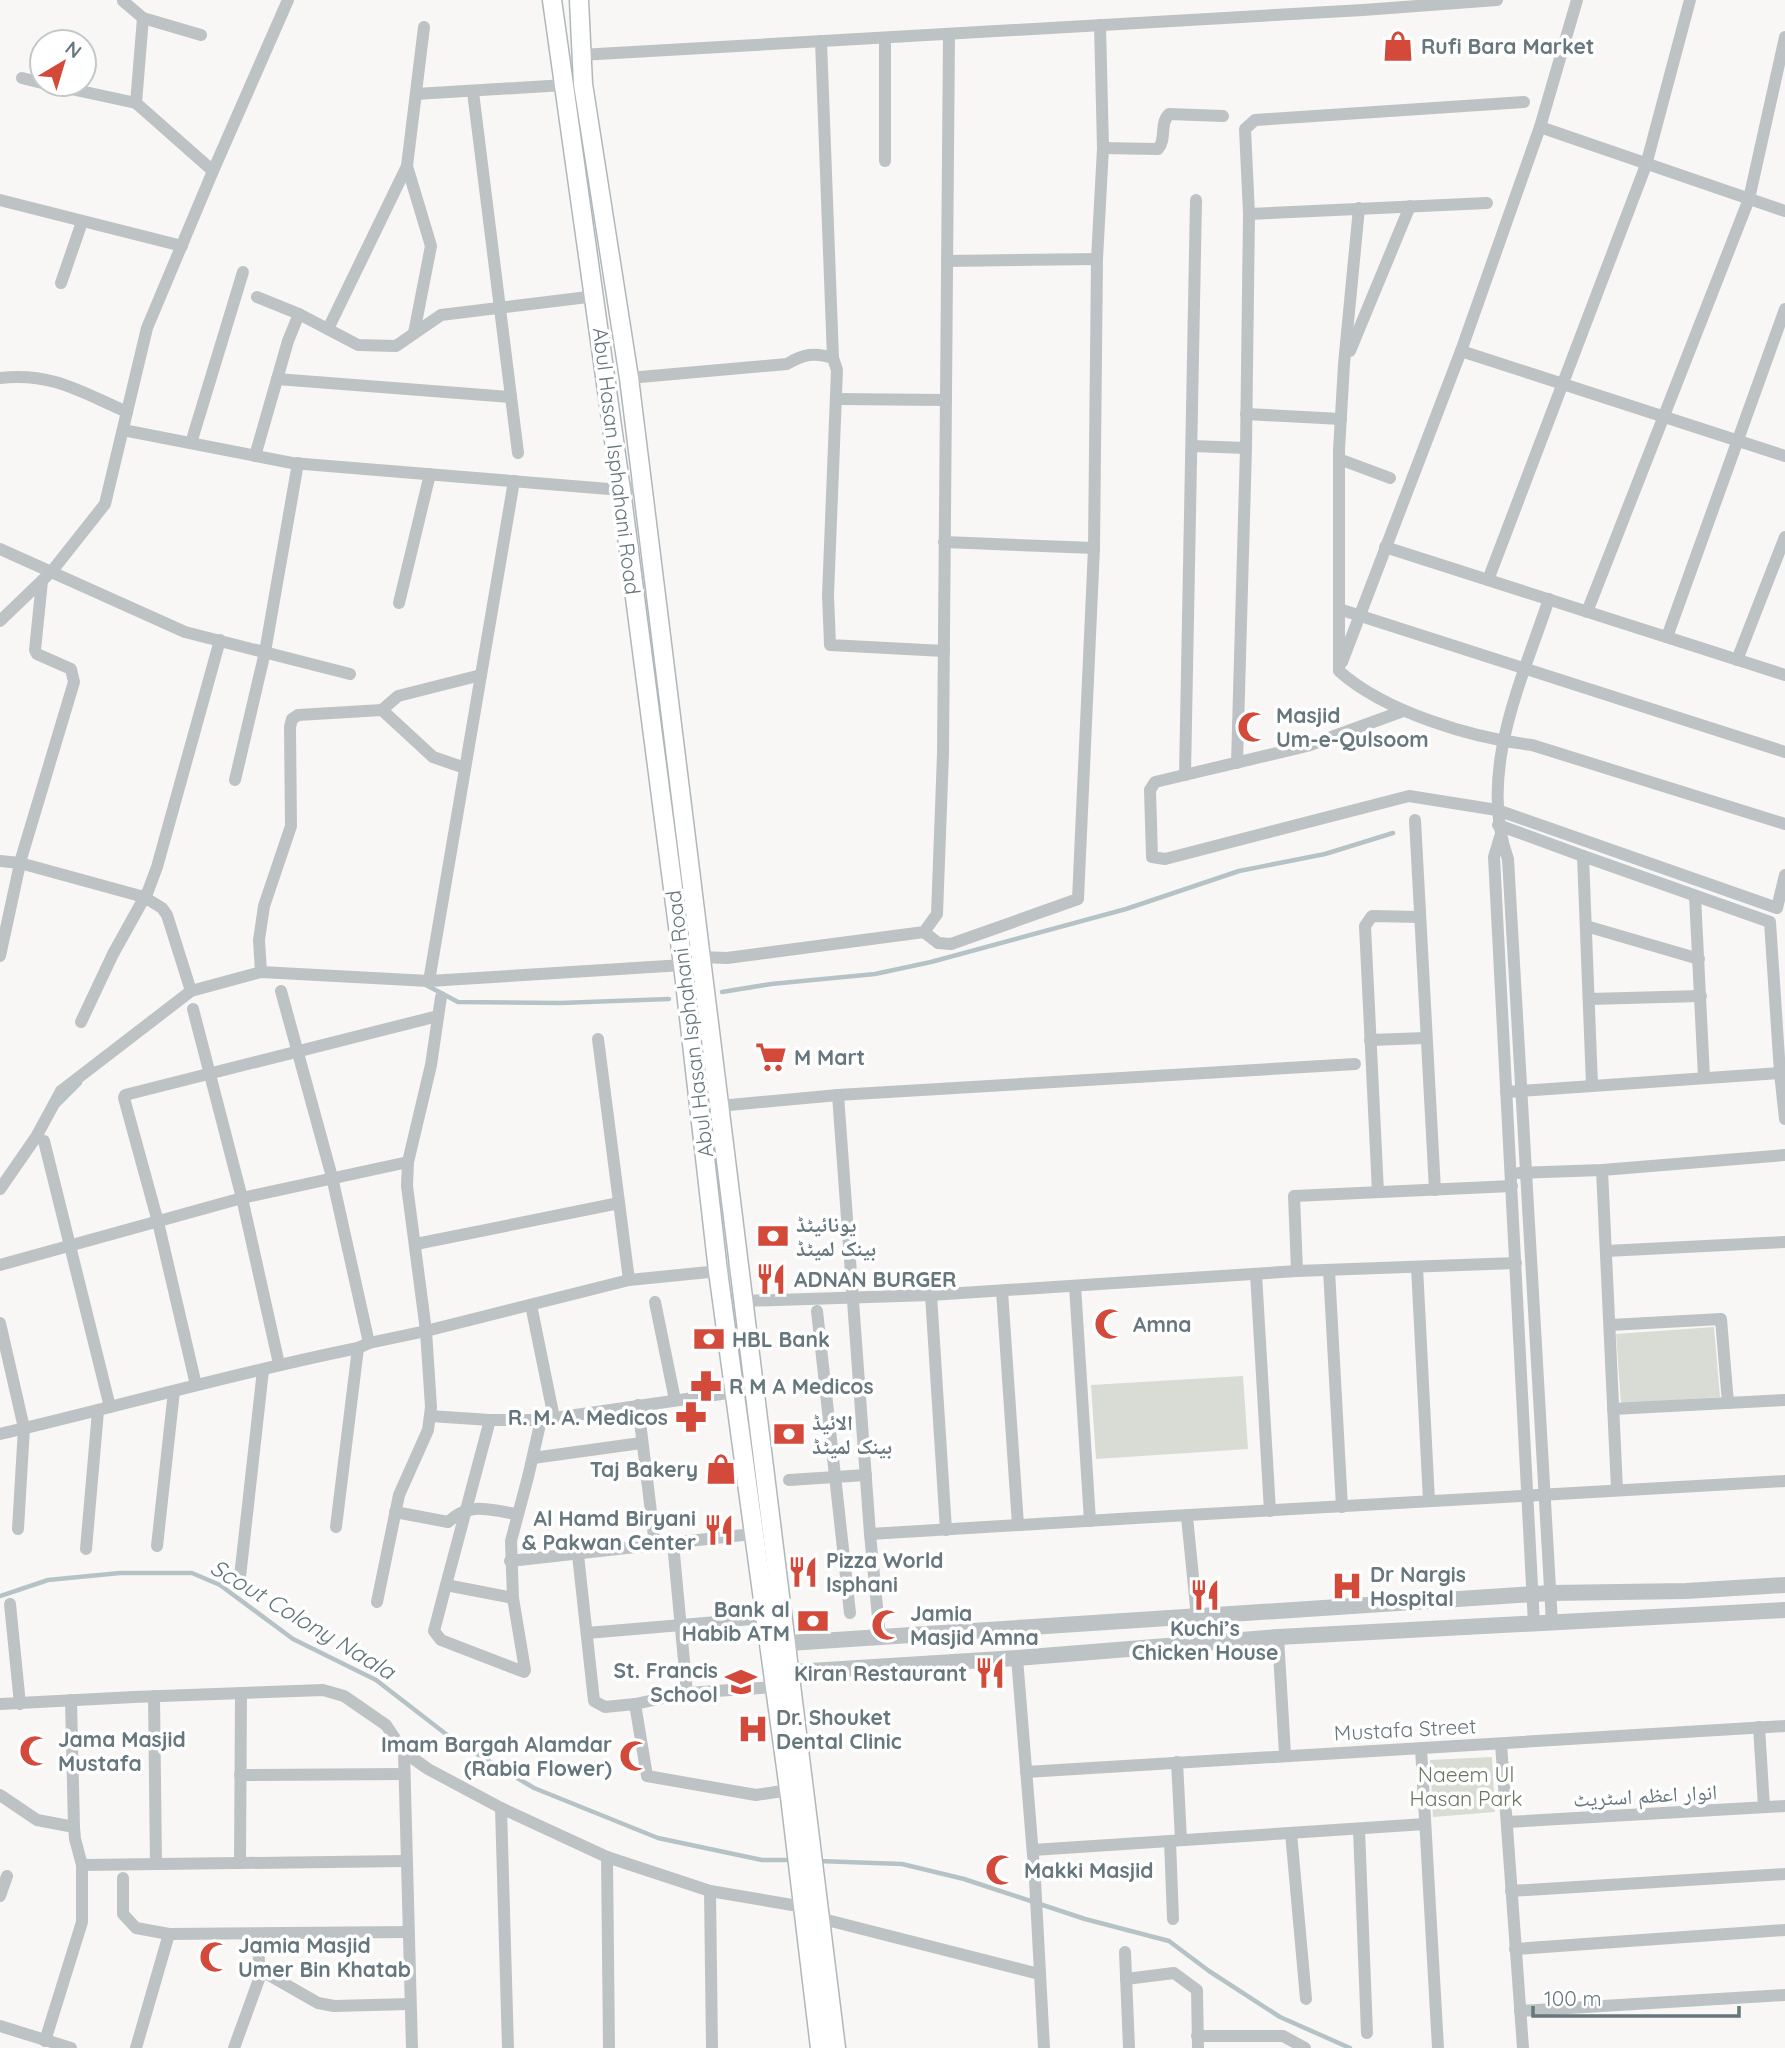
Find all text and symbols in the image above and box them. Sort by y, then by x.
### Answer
north arrow [28,28,98,98]
shop icon: Rufi Bara Market [1381,29,1415,63]
place label: Rufi Bara Market [1421,33,1594,59]
text: N [61,36,86,63]
street label: Abul Hasan Isphahani Road [588,326,646,596]
place label: Masjid Um-e-Qulsoom [1276,702,1429,752]
mosque icon: Masjid Um-e-Qulsoom [1236,710,1270,744]
street label: Abul Hasan Isphahani Road [660,889,718,1159]
supermarket icon: M Mart [754,1040,788,1074]
place label: M Mart [794,1044,865,1070]
place label: یونائیٹڈ بینک لمیٹڈ [796,1211,876,1261]
bank icon: یونائیٹڈ بینک لمیٹڈ [756,1219,790,1253]
restaurant icon: ADNAN BURGER [754,1262,788,1296]
place label: ADNAN BURGER [794,1266,956,1292]
mosque icon: Amna [1093,1307,1127,1341]
place label: Amna [1133,1311,1192,1337]
bank icon: HBL Bank [692,1322,726,1356]
place label: HBL Bank [732,1326,830,1352]
pharmacy icon: R M A Medicos [689,1369,723,1403]
place label: R M A Medicos [729,1373,874,1399]
pharmacy icon: R. M. A. Medicos [674,1400,708,1434]
place label: R. M. A. Medicos [508,1404,668,1430]
place label: الائیڈ بینک لمیٹڈ [812,1409,892,1459]
bank icon: الائیڈ بینک لمیٹڈ [772,1417,806,1451]
shop icon: Taj Bakery [704,1452,738,1486]
place label: Taj Bakery [590,1456,698,1482]
place label: Al Hamd Biryani & Pakwan Center [522,1505,696,1555]
restaurant icon: Al Hamd Biryani & Pakwan Center [702,1513,736,1547]
place label: Pizza World Isphani [826,1547,943,1597]
water label: Scout Colony Naala [205,1552,402,1686]
restaurant icon: Pizza World Isphani [786,1555,820,1589]
place label: Dr Nargis Hospital [1370,1561,1466,1611]
hospital icon: Dr Nargis Hospital [1330,1569,1364,1603]
restaurant icon: Kuchi’s Chicken House [1188,1578,1222,1612]
place label: Bank al Habib ATM [682,1596,790,1646]
place label: Jamia Masjid Amna [910,1600,1039,1650]
bank icon: Bank al Habib ATM [796,1604,830,1638]
mosque icon: Jamia Masjid Amna [870,1608,904,1642]
place label: Kuchi’s Chicken House [1132,1615,1278,1665]
restaurant icon: Kiran Restaurant [973,1656,1007,1690]
place label: St. Francis School [614,1657,718,1707]
place label: Kiran Restaurant [794,1660,967,1686]
school or university icon: St. Francis School [724,1665,758,1699]
place label: Dr. Shouket Dental Clinic [776,1704,902,1754]
hospital icon: Dr. Shouket Dental Clinic [736,1712,770,1746]
street label: Mustafa Street [1333,1712,1477,1746]
place label: Jama Masjid Mustafa [58,1726,186,1776]
place label: Imam Bargah Alamdar (Rabia Flower) [381,1731,612,1781]
mosque icon: Jama Masjid Mustafa [18,1734,52,1768]
mosque icon: Imam Bargah Alamdar (Rabia Flower) [618,1739,652,1773]
park label: Naeem Ul Hasan Park [1410,1761,1522,1811]
street label: انوار اعظم اسٹریٹ [1572,1778,1718,1814]
mosque icon: Makki Masjid [984,1853,1018,1887]
place label: Makki Masjid [1024,1857,1153,1883]
place label: Jamia Masjid Umer Bin Khatab [238,1932,411,1982]
mosque icon: Jamia Masjid Umer Bin Khatab [198,1940,232,1974]
scale bar [1533,1974,1740,2018]
text: 100 m [1544,1985,1602,2011]

